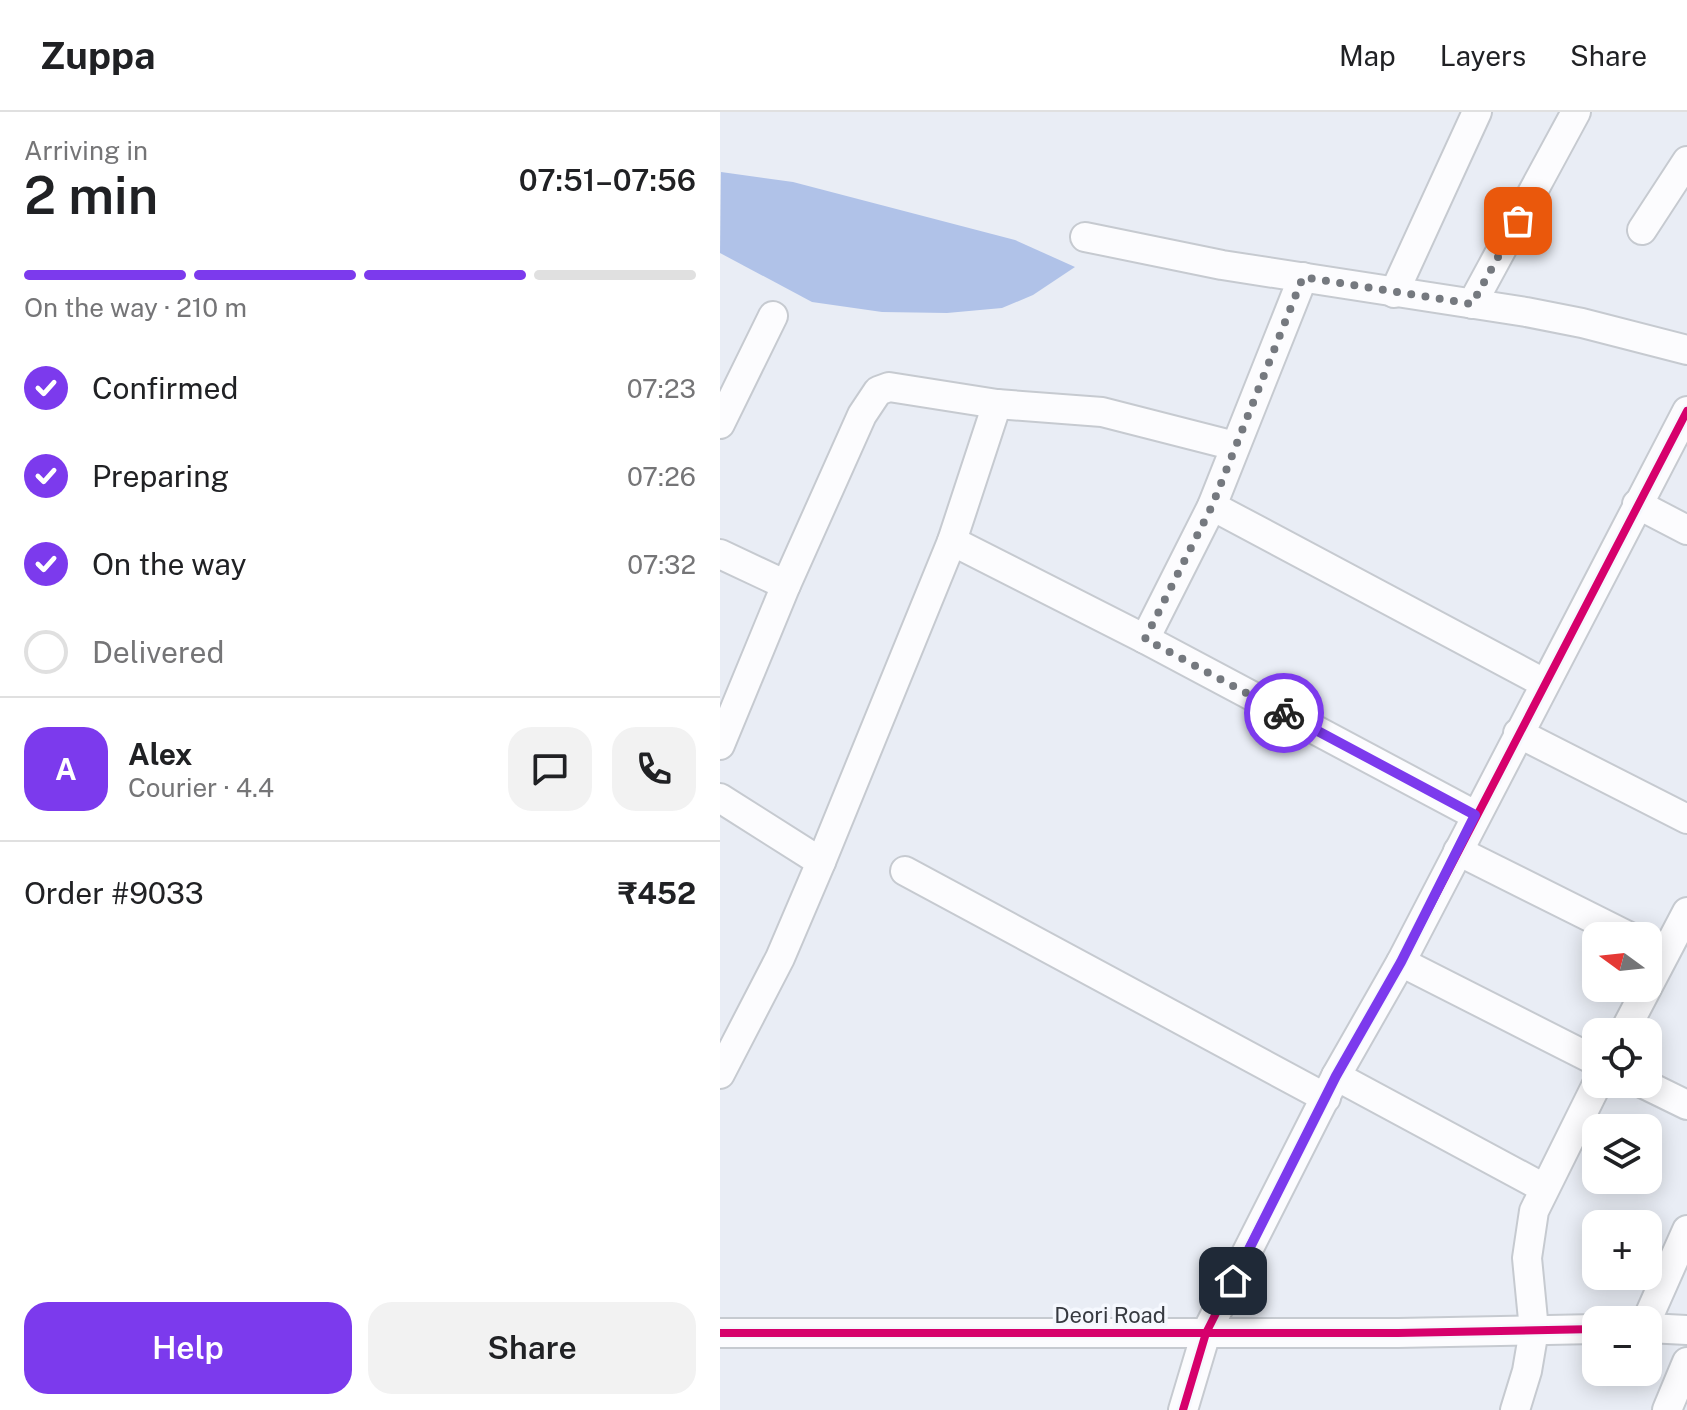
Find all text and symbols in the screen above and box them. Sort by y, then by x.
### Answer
text: Zuppa [40,33,155,78]
text: Map [1339,39,1396,72]
text: Layers [1440,39,1526,72]
text: Share [1570,39,1647,72]
text: Arriving in [24,135,148,166]
text: 07:51–07:56 [519,162,696,198]
text: 2 min [24,165,158,226]
pin [1484,187,1552,255]
icon: bag [1496,199,1540,243]
text: On the way · 210 m [24,292,247,323]
icon: check [24,366,68,410]
text: Confirmed [92,370,238,406]
text: 07:23 [627,373,696,404]
icon: check [24,454,68,498]
text: Preparing [92,458,229,494]
text: 07:26 [627,461,696,492]
icon: check [24,542,68,586]
text: On the way [92,546,246,582]
text: 07:32 [627,549,696,580]
text: Delivered [92,634,224,670]
courier [1244,673,1324,753]
icon: bike [1262,691,1306,735]
button: chat [508,727,592,811]
button: phone [612,727,696,811]
text: Alex [128,736,192,772]
text: A [55,751,77,787]
text: Courier · 4.4 [128,772,274,803]
text: Order #9033 [24,875,204,911]
text: ₹452 [618,875,696,911]
north arrow [1582,922,1662,1002]
map controls [1582,922,1662,1386]
button: locate [1582,1018,1662,1098]
button: layers [1582,1114,1662,1194]
button: + [1582,1210,1662,1290]
pin [1199,1247,1267,1315]
icon: home [1211,1259,1255,1303]
button: Help [24,1302,352,1394]
button: Share [368,1302,696,1394]
street label: Deori Road [1054,1302,1166,1328]
button: − [1582,1306,1662,1386]

